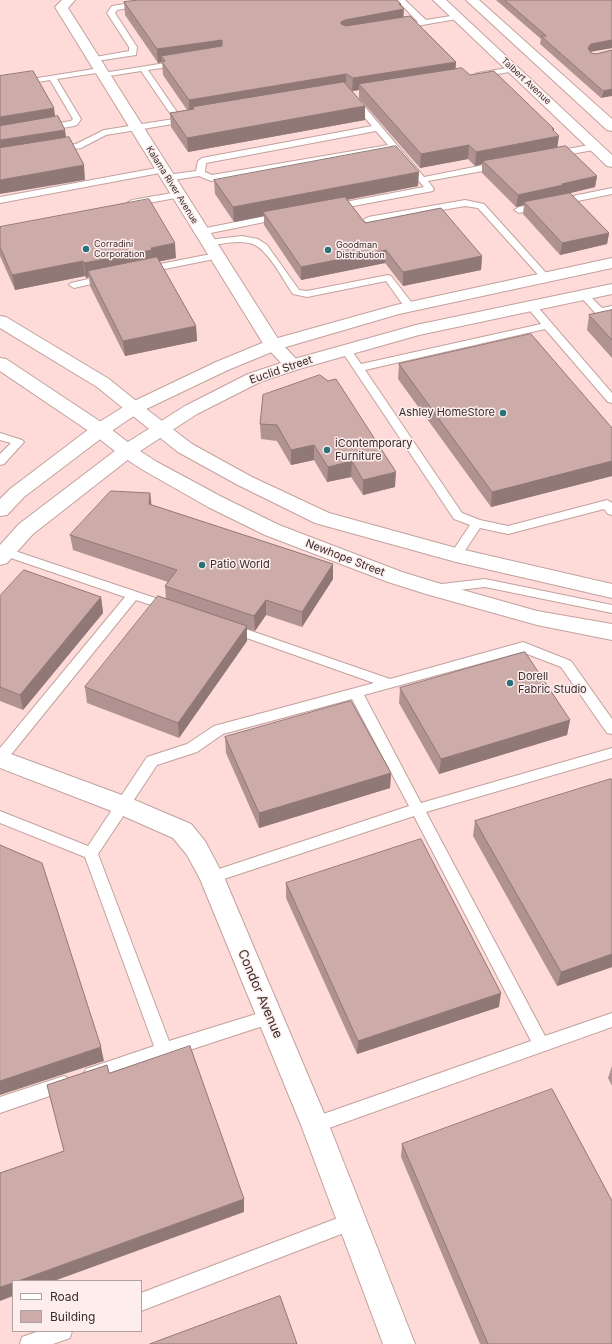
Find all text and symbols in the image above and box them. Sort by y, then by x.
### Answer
street label: Talbert Avenue [499,55,553,107]
street label: Kalama River Avenue [144,144,200,226]
place label: Corradini Corporation [94,239,145,260]
place label: Goodman Distribution [336,240,385,261]
marker: Corradini Corporation [81,244,91,254]
marker: Goodman Distribution [323,245,333,255]
street label: Euclid Street [248,353,314,387]
place label: Ashley HomeStore [399,406,495,420]
marker: Ashley HomeStore [498,408,508,418]
place label: iContemporary Furniture [335,437,412,463]
marker: iContemporary Furniture [322,445,332,455]
street label: Newhope Street [303,537,387,579]
place label: Patio World [210,558,270,572]
marker: Patio World [197,560,207,570]
place label: Dorell Fabric Studio [518,670,587,696]
marker: Dorell Fabric Studio [505,678,515,688]
street label: Condor Avenue [234,947,286,1041]
legend [12,1280,142,1332]
text: Road [50,1289,79,1304]
text: Building [50,1309,95,1324]

